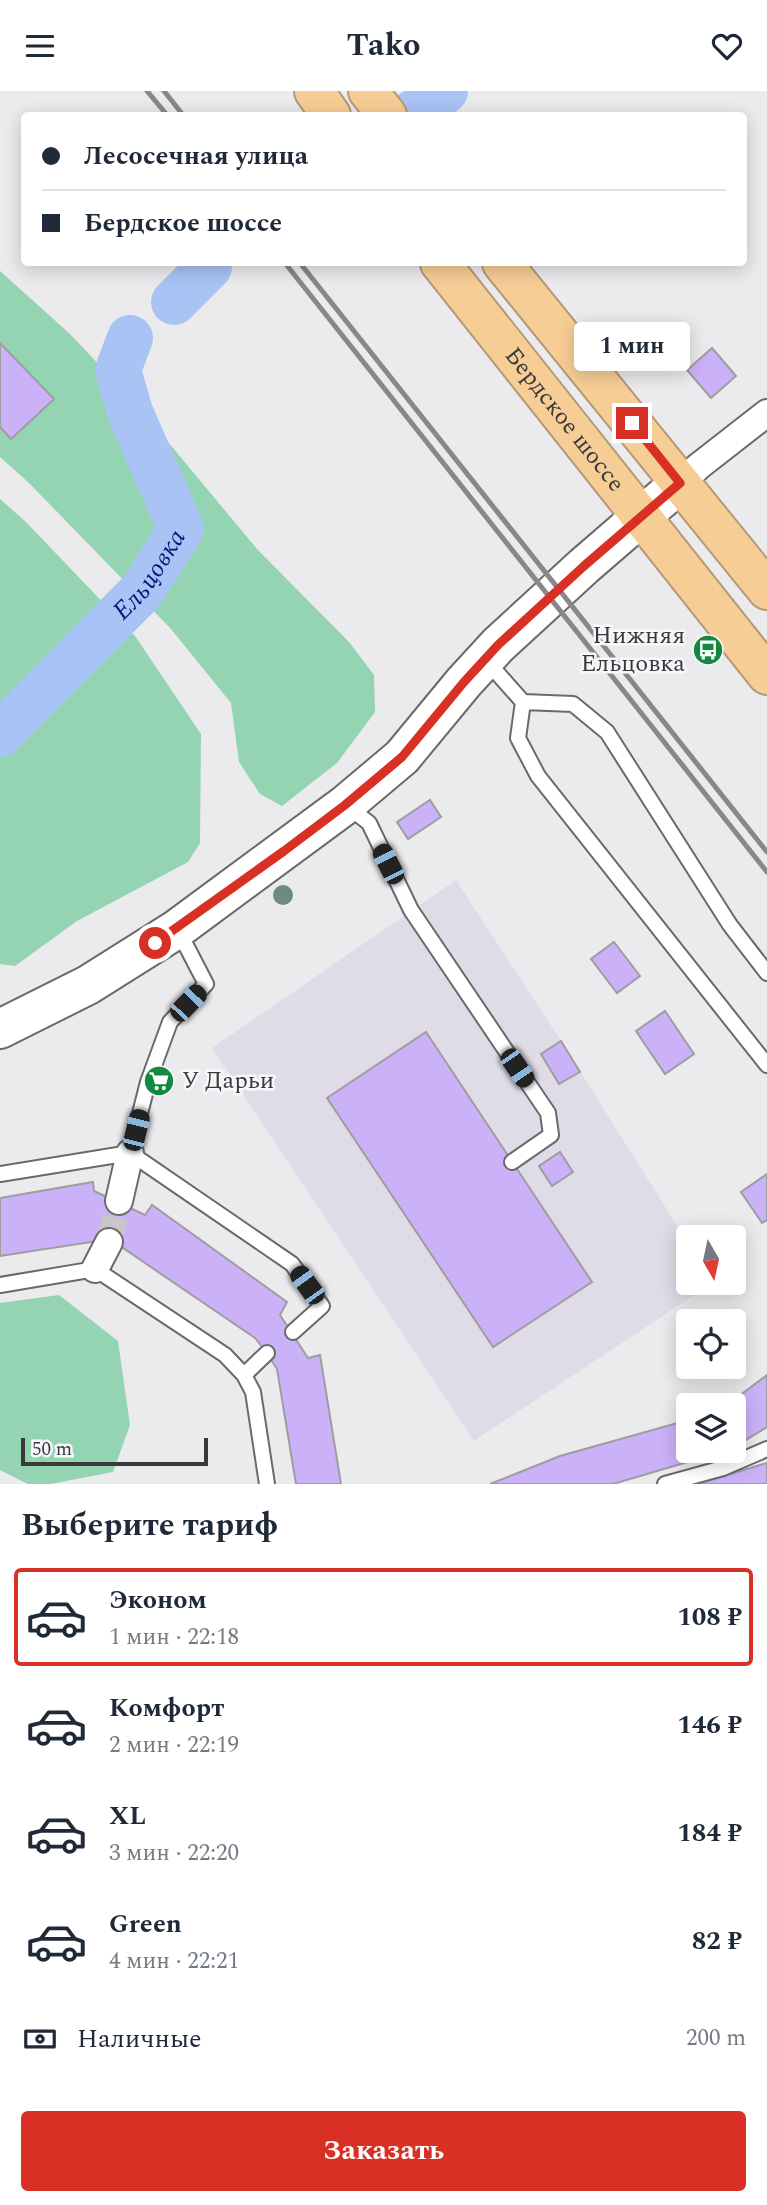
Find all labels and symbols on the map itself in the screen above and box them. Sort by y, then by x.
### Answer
callout: 1 мин [574,321,690,371]
street label: Бердское шоссе [495,339,633,500]
route end [616,407,648,439]
water label: Ельцовка [103,521,196,630]
place label: Нижняя Ельцовка [581,618,685,682]
bus stop icon: Нижняя Ельцовка [691,633,725,667]
car [370,841,407,887]
route start [139,927,171,959]
car [166,981,211,1025]
car [497,1045,538,1091]
place label: У Дарьи [182,1063,274,1099]
supermarket icon: У Дарьи [142,1064,176,1098]
car [121,1107,152,1153]
north arrow [676,1225,746,1295]
car [287,1262,328,1308]
scale bar [21,1435,208,1467]

